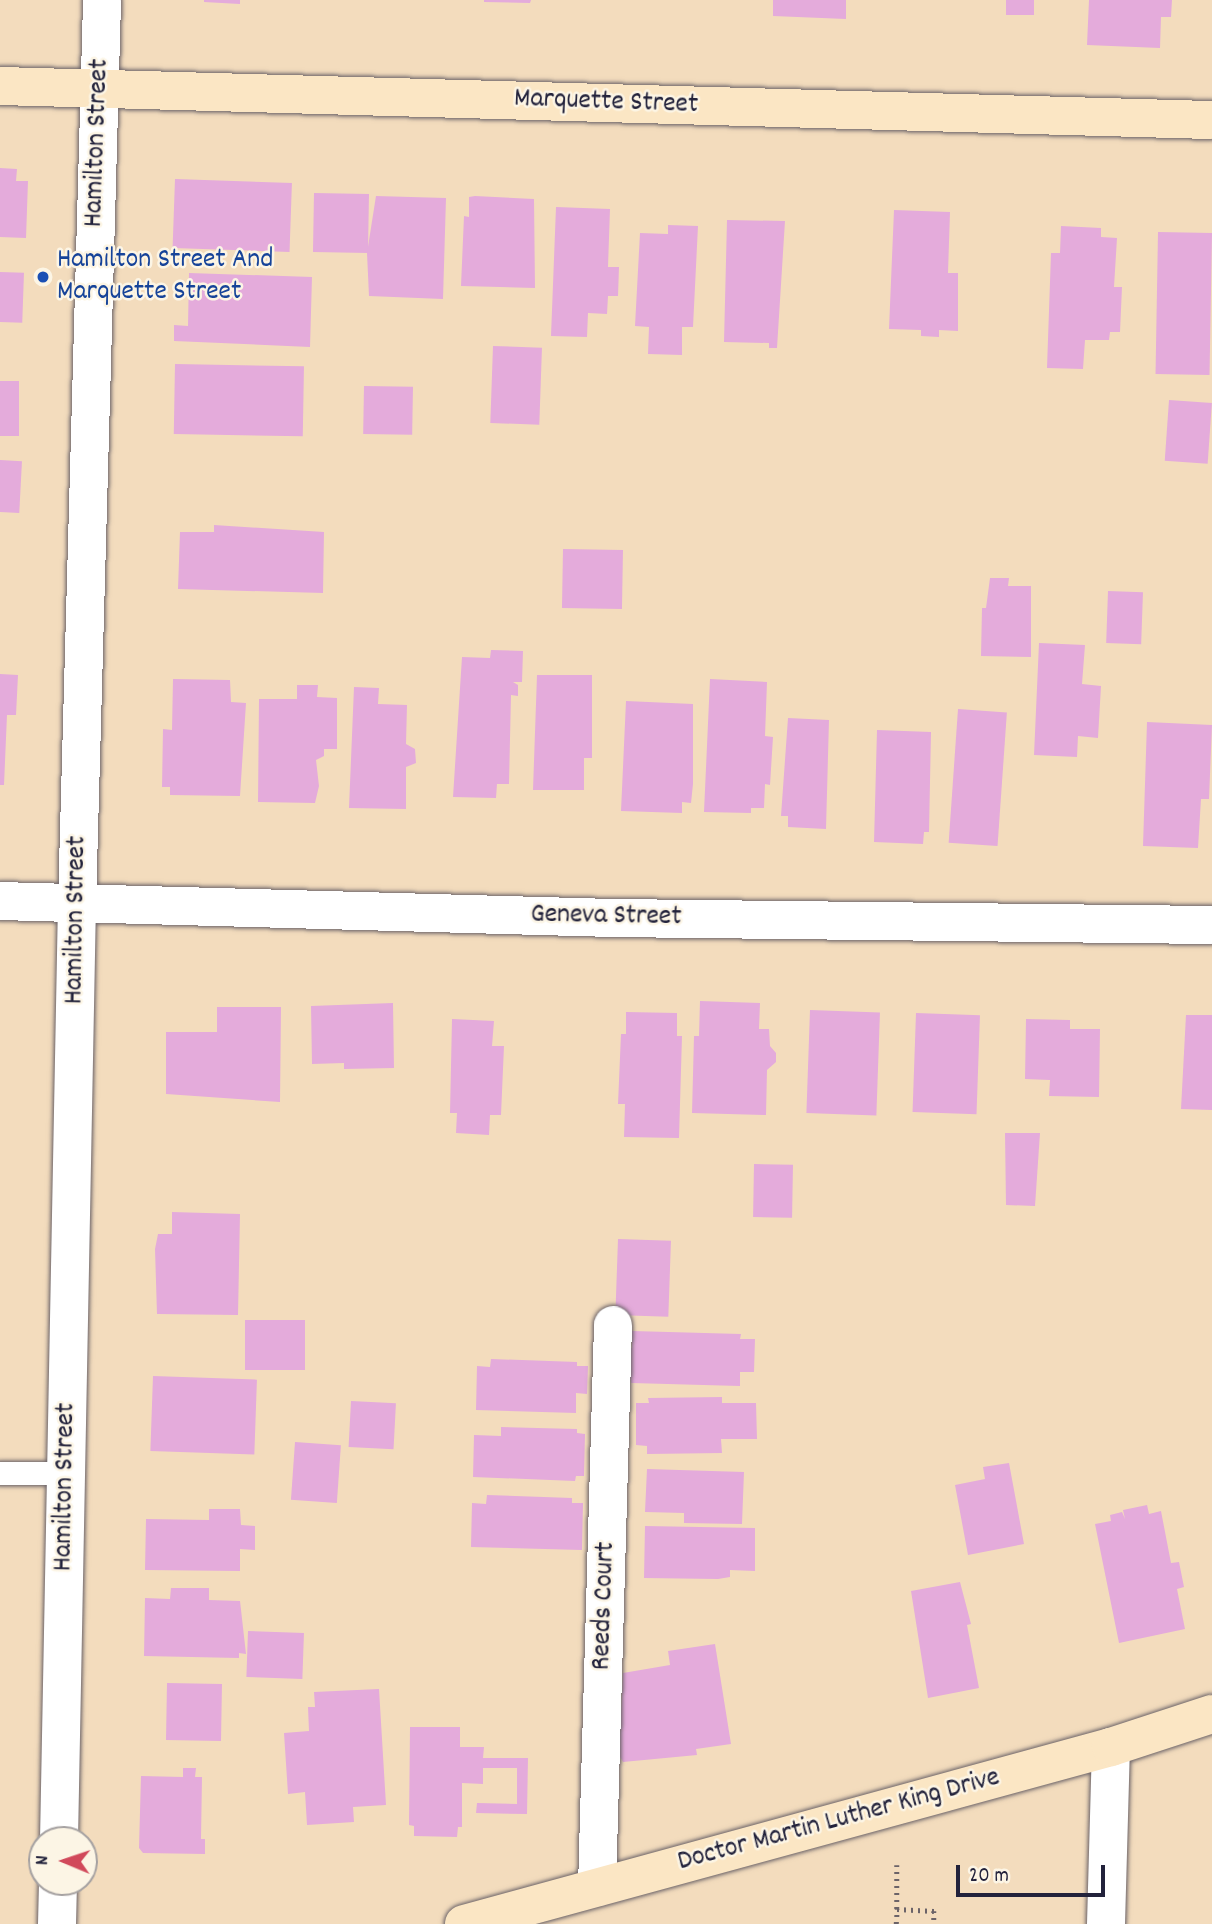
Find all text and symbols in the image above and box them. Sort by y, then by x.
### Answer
street label: Hamilton Street [78,58,118,228]
street label: Marquette Street [513,83,699,123]
place label: Hamilton Street And Marquette Street [57,244,273,310]
marker: Hamilton Street And Marquette Street [35,269,51,285]
street label: Hamilton Street [59,835,95,1005]
street label: Geneva Street [530,899,682,935]
street label: Hamilton Street [48,1402,84,1572]
street label: Reeds Court [586,1541,624,1671]
street label: Doctor Martin Luther King Drive [674,1762,1004,1880]
north arrow [28,1826,98,1896]
scale bar [960,1850,1109,1894]
text: N [30,1855,57,1865]
text: 20 m [969,1862,1009,1892]

